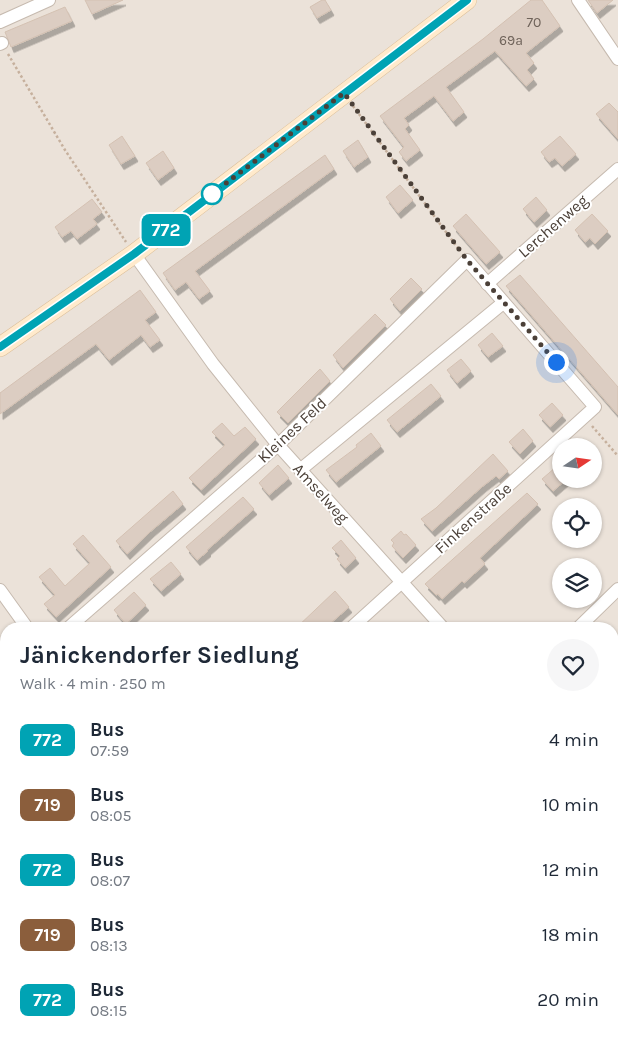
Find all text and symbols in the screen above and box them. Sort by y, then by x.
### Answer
house number: 70 [527,14,541,31]
house number: 69a [499,32,523,49]
unlabelled marker [201,183,223,205]
street label: Lerchenweg [514,191,592,261]
line badge: 772 [137,214,195,246]
text: 772 [152,219,180,241]
your location [544,350,569,375]
street label: Kleines Feld [254,393,330,467]
north arrow [552,438,602,488]
map controls [552,438,602,608]
street label: Amselweg [289,459,353,527]
street label: Finkenstraße [431,479,515,557]
button: locate [552,498,602,548]
button: layers [552,558,602,608]
button: heart [547,639,599,691]
text: Jänickendorfer Siedlung [20,641,299,669]
text: Walk · 4 min · 250 m [20,674,166,693]
text: Bus [90,719,124,741]
text: 772 [33,729,62,751]
text: 4 min [549,729,599,751]
text: 07:59 [90,741,129,760]
text: Bus [90,784,124,806]
text: 719 [34,794,61,816]
text: 10 min [542,794,599,816]
text: 08:05 [90,806,132,825]
text: Bus [90,849,124,871]
text: 772 [33,859,62,881]
text: 12 min [542,859,599,881]
text: 08:07 [90,871,130,890]
text: Bus [90,914,124,936]
text: 719 [34,924,61,946]
text: 18 min [542,924,599,946]
text: 08:13 [90,936,128,955]
text: Bus [90,979,124,1001]
text: 772 [33,989,62,1011]
text: 20 min [537,989,599,1011]
text: 08:15 [90,1001,127,1020]

